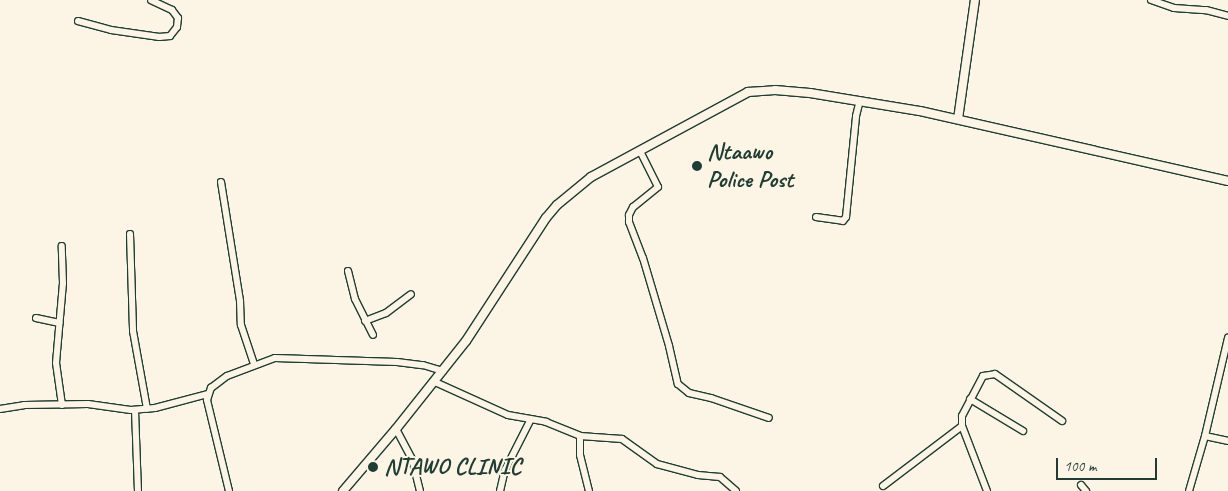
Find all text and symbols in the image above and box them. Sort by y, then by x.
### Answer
place label: Ntaawo Police Post [707,138,793,194]
marker: Ntaawo Police Post [691,160,703,172]
scale bar [1058,448,1159,480]
place label: NTAWO CLINIC [384,453,521,481]
text: 100 m [1064,457,1096,476]
marker: NTAWO CLINIC [366,460,380,474]

